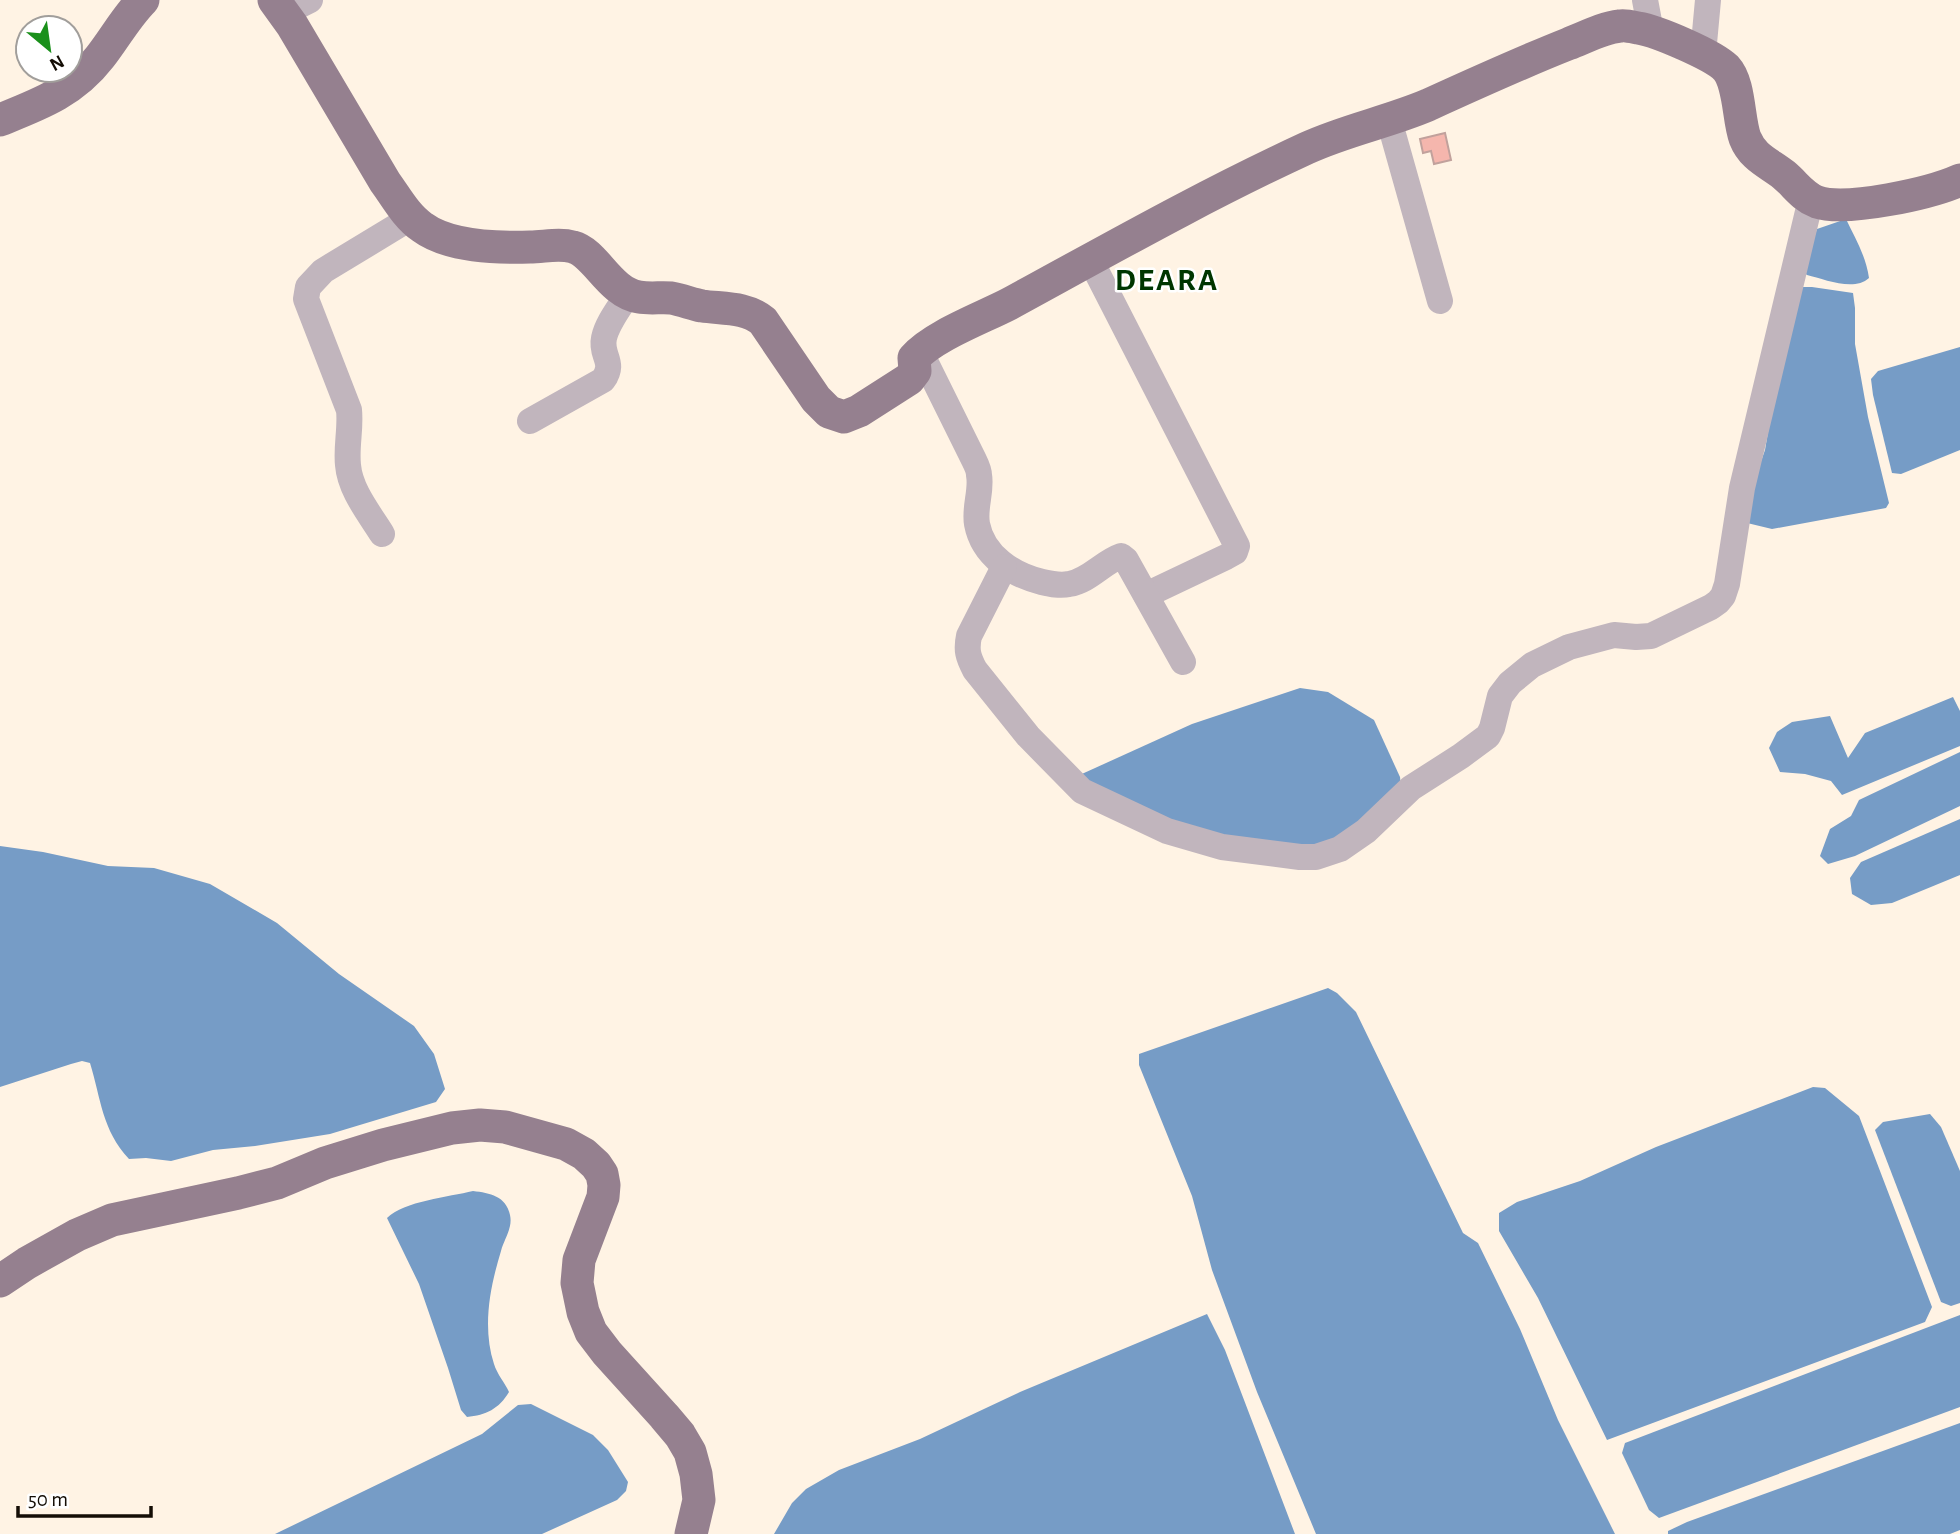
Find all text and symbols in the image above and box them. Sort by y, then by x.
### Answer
north arrow [14,14,84,84]
text: N [46,51,67,74]
district label: DEARA [1115,264,1219,296]
scale bar [18,1474,150,1518]
text: 50 m [28,1489,68,1510]

